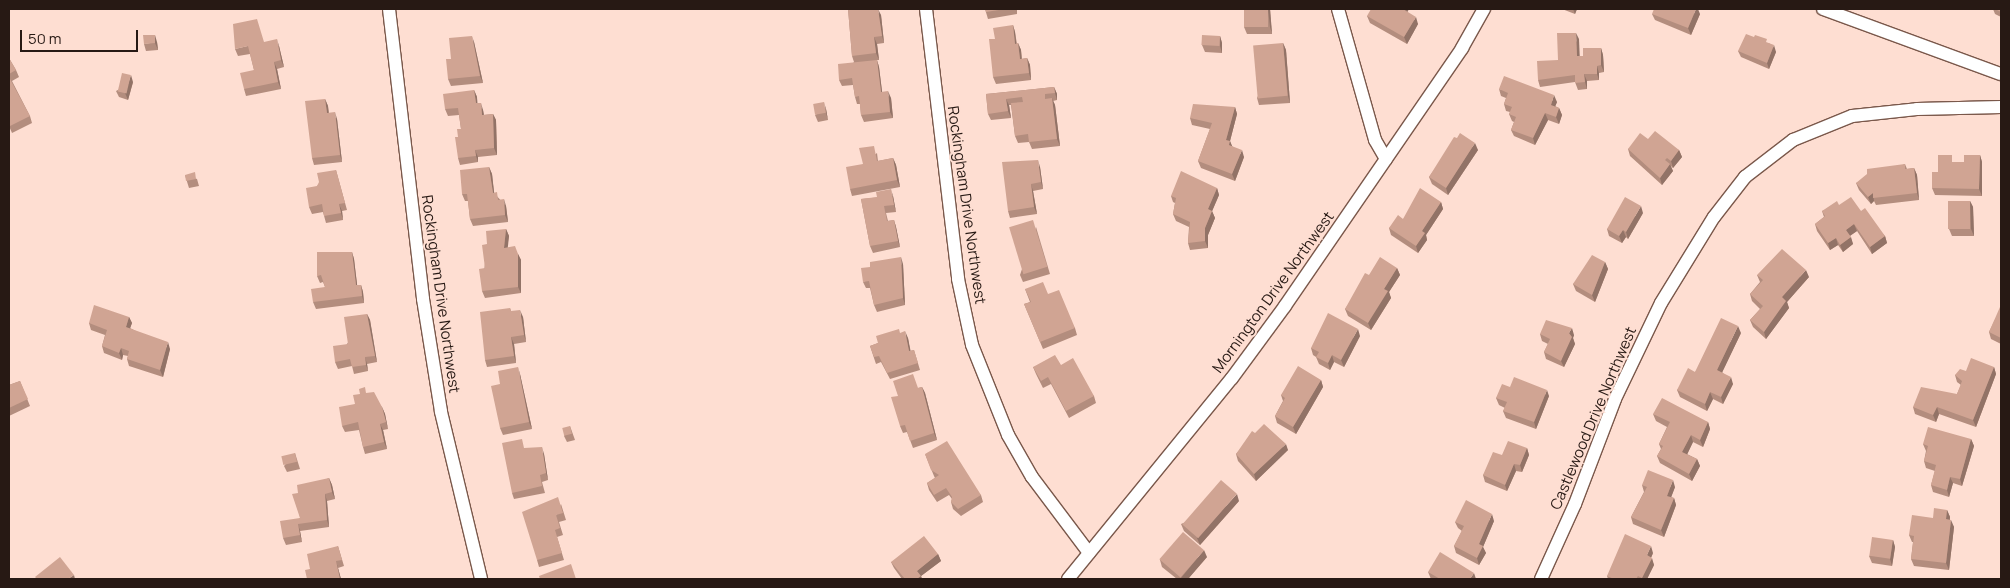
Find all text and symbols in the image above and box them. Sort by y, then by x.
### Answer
scale bar [22,20,140,52]
text: 50 m [28,28,62,49]
street label: Rockingham Drive Northwest [944,105,990,305]
street label: Rockingham Drive Northwest [418,194,464,394]
street label: Mornington Drive Northwest [1208,208,1338,376]
street label: Castlewood Drive Northwest [1546,324,1640,512]

